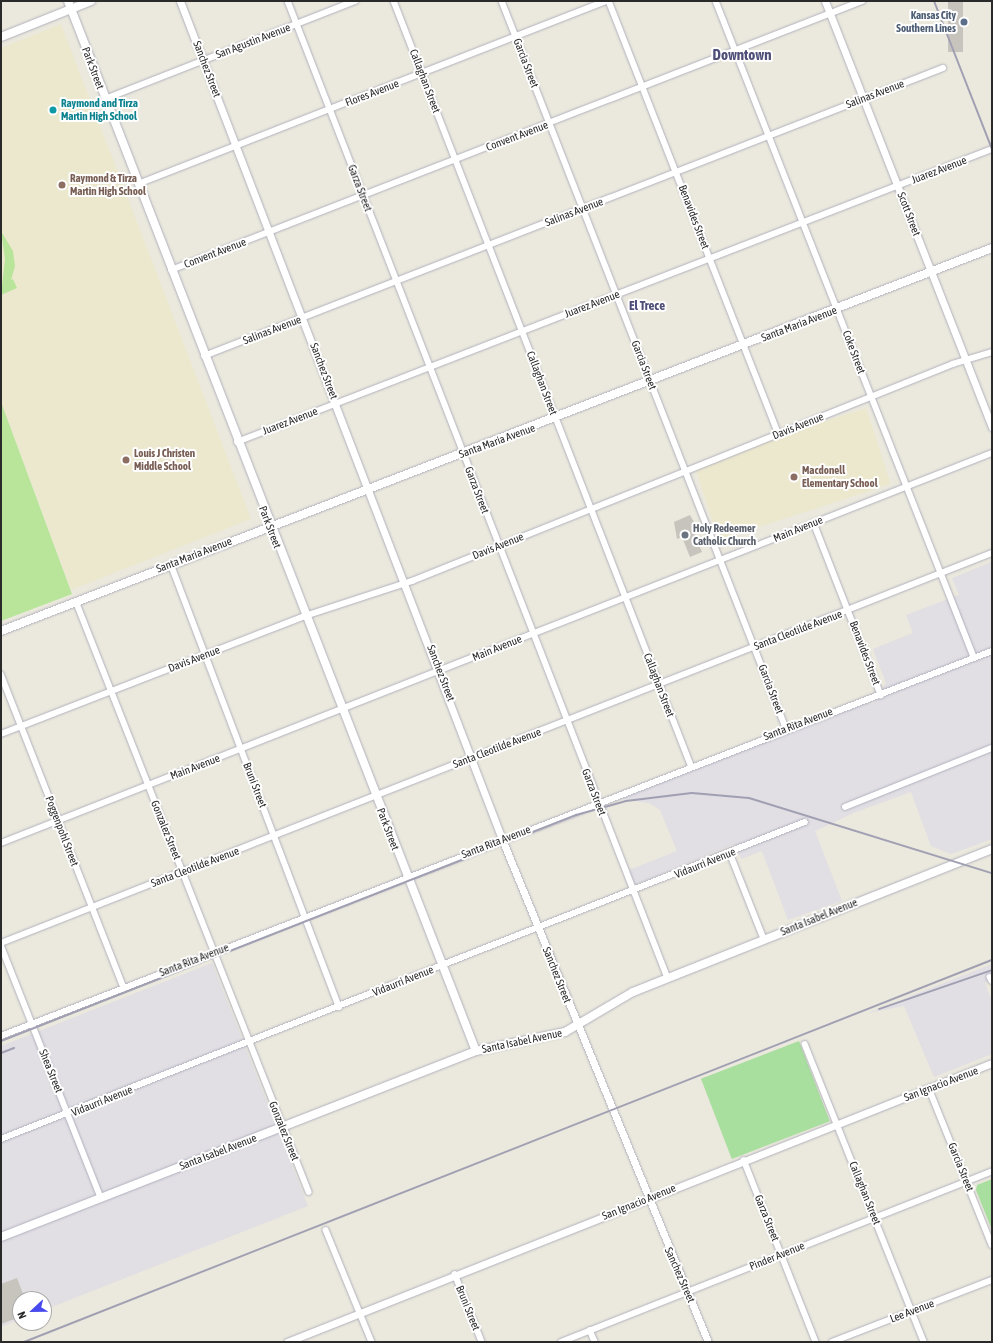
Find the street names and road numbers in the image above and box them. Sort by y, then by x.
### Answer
street label: San Agustin Avenue [214,21,292,61]
street label: Garcia Street [511,37,541,89]
street label: Sanchez Street [190,39,224,99]
street label: Park Street [79,45,107,91]
street label: Callaghan Street [407,47,443,115]
street label: Flores Avenue [343,77,401,109]
street label: Salinas Avenue [844,77,906,111]
street label: Convent Avenue [484,118,550,154]
street label: Juarez Avenue [910,153,968,187]
street label: Garza Street [345,163,375,213]
street label: Benavides Street [676,183,712,251]
street label: Scott Street [895,190,923,238]
street label: Salinas Avenue [543,195,605,229]
street label: Convent Avenue [182,235,248,271]
street label: Juarez Avenue [563,287,621,321]
street label: Santa Maria Avenue [759,303,839,345]
street label: Salinas Avenue [241,313,303,347]
street label: Coke Street [840,328,868,376]
street label: Garcia Street [629,339,659,391]
street label: Sanchez Street [307,341,341,401]
street label: Callaghan Street [524,349,560,417]
street label: Juarez Avenue [261,404,319,438]
street label: Davis Avenue [770,410,826,442]
street label: Santa Maria Avenue [457,421,537,461]
street label: Garza Street [462,465,492,515]
street label: Park Street [256,504,284,550]
street label: Main Avenue [771,513,825,545]
street label: Davis Avenue [470,530,526,562]
street label: Santa Maria Avenue [154,534,234,576]
street label: Santa Cleotilde Avenue [752,607,844,653]
street label: Benavides Street [847,619,883,687]
street label: Main Avenue [470,632,524,664]
street label: Davis Avenue [166,643,222,675]
street label: Sanchez Street [424,643,458,703]
street label: Callaghan Street [641,651,677,719]
street label: Garcia Street [756,663,786,715]
street label: Santa Rita Avenue [761,705,835,743]
street label: Santa Cleotilde Avenue [451,725,543,771]
street label: Main Avenue [168,751,222,783]
street label: Bruni Street [240,761,270,809]
street label: Garza Street [579,767,609,817]
street label: Poggenpohl Street [43,794,81,868]
street label: Gonzalez Street [148,798,184,862]
street label: Park Street [374,806,402,852]
street label: Santa Rita Avenue [459,823,533,861]
street label: Santa Cleotilde Avenue [149,844,241,890]
street label: Vidaurri Avenue [673,845,737,881]
street label: Santa Isabel Avenue [779,896,859,938]
street label: Santa Rita Avenue [157,941,231,979]
street label: Sanchez Street [540,945,574,1005]
street label: Vidaurri Avenue [371,963,435,999]
street label: Santa Isabel Avenue [481,1026,563,1056]
street label: Shea Street [36,1047,66,1095]
street label: San Ignacio Avenue [902,1064,980,1104]
street label: Vidaurri Avenue [70,1083,134,1119]
street label: Gonzalez Street [266,1099,302,1163]
street label: Santa Isabel Avenue [177,1131,259,1173]
street label: Garcia Street [945,1141,977,1193]
street label: Callaghan Street [846,1159,884,1227]
street label: San Ignacio Avenue [600,1181,678,1223]
street label: Garza Street [752,1193,782,1243]
street label: Pinder Avenue [747,1239,807,1273]
street label: Sanchez Street [662,1245,698,1305]
street label: Bruni Street [453,1284,483,1332]
street label: Lee Avenue [888,1297,936,1325]

